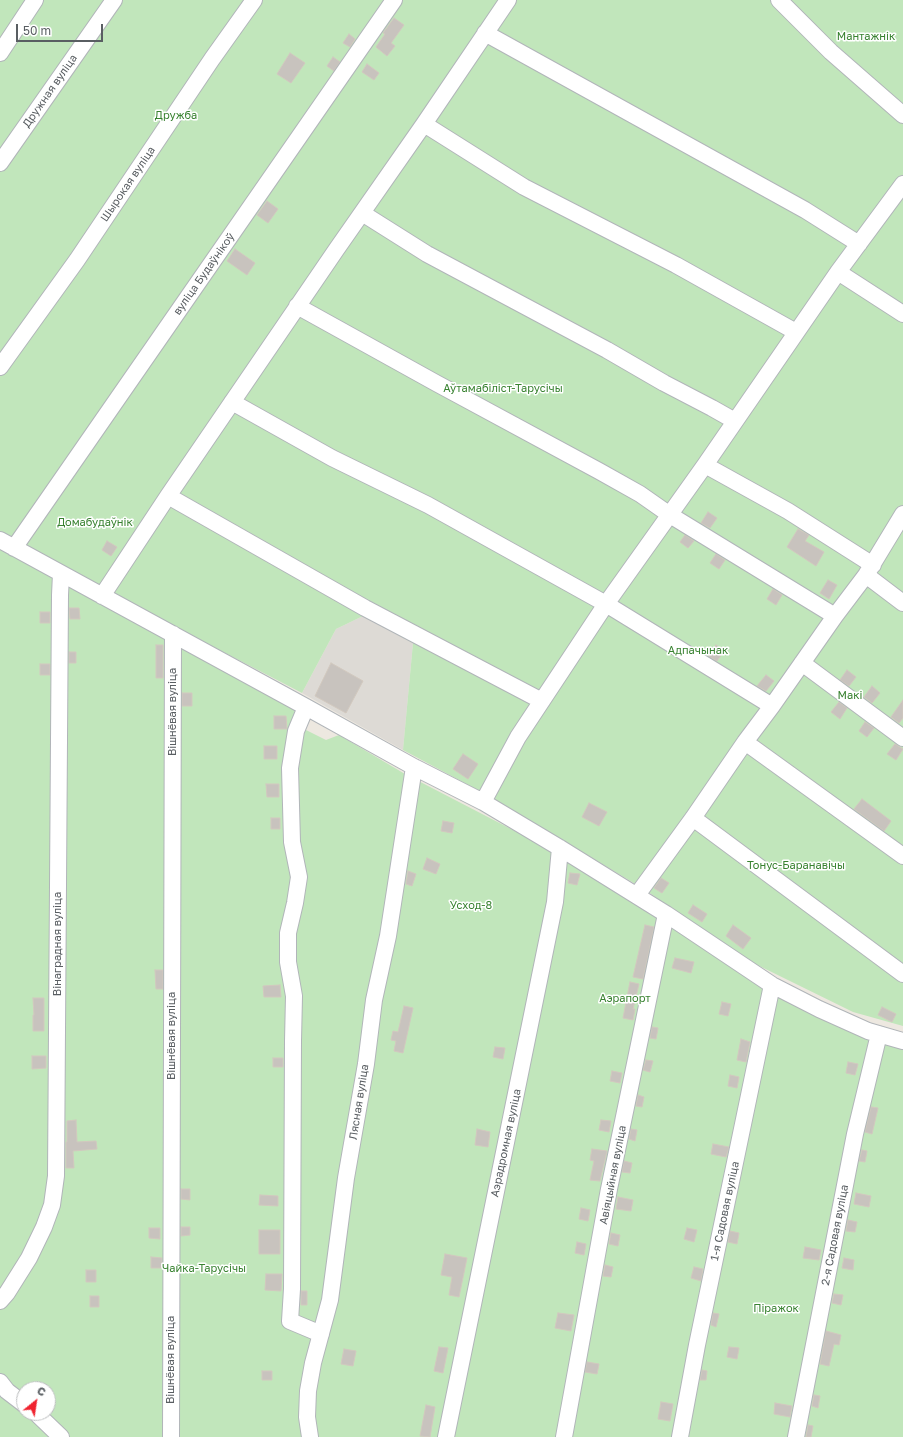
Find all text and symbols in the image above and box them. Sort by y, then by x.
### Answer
scale bar [18,16,105,42]
text: 50 m [23,23,51,38]
park label: Мантажнік [837,30,895,44]
street label: Дружная вуліца [20,52,80,130]
park label: Дружба [155,109,197,123]
street label: Шырокая вуліца [98,144,158,224]
street label: вуліца Будаўнікоў [171,230,237,318]
park label: Аўтамабіліст-Тарусічы [443,382,563,396]
park label: Домабудаўнік [57,516,133,530]
park label: Адпачынак [668,644,728,658]
street label: Вішнёвая вуліца [166,668,180,756]
park label: Макі [838,689,862,703]
park label: Тонус-Баранавічы [747,859,845,873]
street label: Вінаградная вуліца [51,892,65,996]
park label: Усход-8 [450,899,492,913]
street label: Вішнёвая вуліца [165,992,179,1080]
park label: Аэрапорт [599,992,651,1006]
street label: Лясная вуліца [346,1063,372,1141]
street label: Аэрадромная вуліца [488,1088,524,1198]
street label: Авіяцыйная вуліца [597,1124,629,1226]
street label: 1-я Садовая вуліца [708,1160,742,1262]
street label: 2-я Садовая вуліца [819,1183,851,1287]
park label: Чайка-Тарусічы [162,1262,246,1276]
park label: Піражок [753,1302,799,1316]
street label: Вішнёвая вуліца [164,1316,178,1404]
north arrow [16,1381,56,1421]
text: С [35,1383,48,1399]

